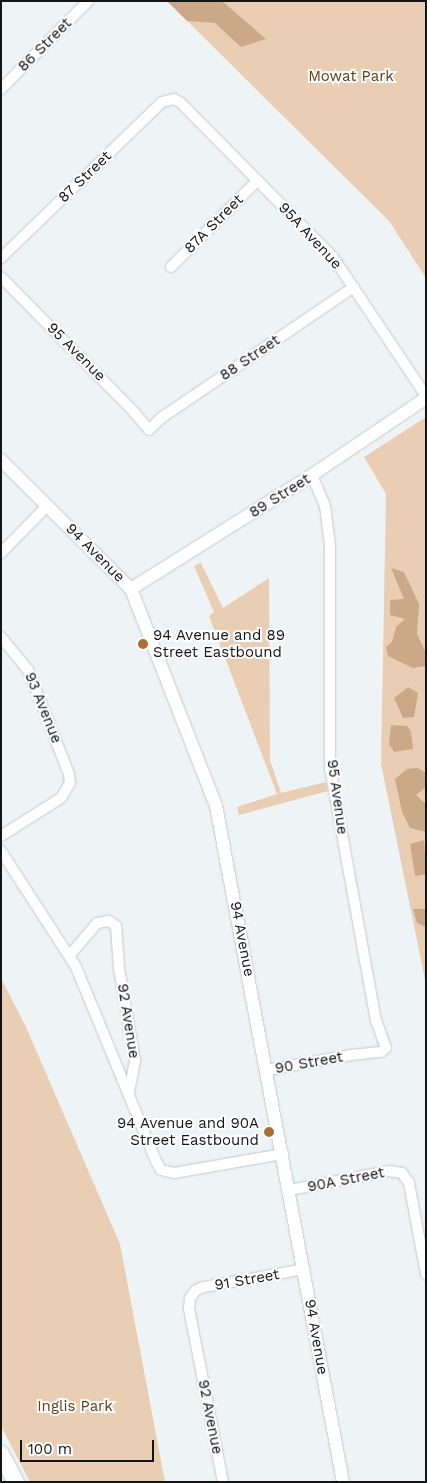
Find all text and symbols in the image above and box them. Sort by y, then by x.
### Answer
street label: 86 Street [14,14,76,76]
park label: Mowat Park [308,68,394,86]
street label: 87 Street [55,147,115,207]
street label: 87A Street [181,191,247,257]
street label: 95A Avenue [274,198,346,274]
street label: 95 Avenue [43,319,109,385]
street label: 88 Street [216,331,284,385]
street label: 89 Street [246,470,314,522]
street label: 94 Avenue [62,520,128,586]
place label: 94 Avenue and 89 Street Eastbound [153,626,285,661]
marker: 94 Avenue and 89 Street Eastbound [137,638,149,650]
street label: 93 Avenue [20,669,66,747]
street label: 95 Avenue [323,758,351,836]
street label: 94 Avenue [226,900,258,978]
street label: 92 Avenue [113,982,143,1060]
street label: 90 Street [274,1048,344,1078]
place label: 94 Avenue and 90A Street Eastbound [117,1114,259,1149]
marker: 94 Avenue and 90A Street Eastbound [263,1126,275,1138]
street label: 90A Street [306,1164,386,1196]
street label: 91 Street [213,1265,281,1295]
street label: 94 Avenue [300,1298,332,1376]
street label: 92 Avenue [194,1378,226,1456]
park label: Inglis Park [37,1398,113,1416]
scale bar [22,1430,156,1462]
text: 100 m [28,1440,72,1458]

